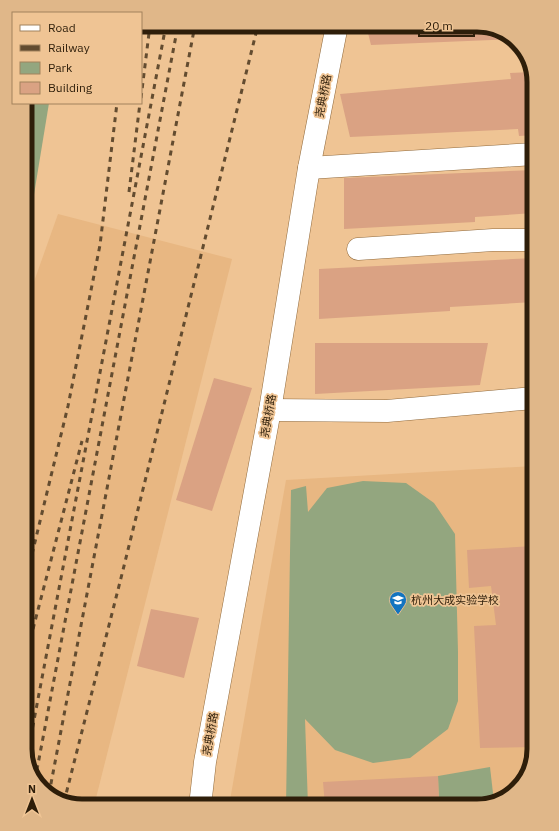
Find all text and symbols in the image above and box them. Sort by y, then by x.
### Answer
legend [12,12,142,104]
scale bar [419,12,474,38]
text: 20 m [425,18,453,33]
text: Road [48,20,76,35]
text: Railway [48,40,90,55]
text: Park [48,60,73,75]
street label: 尧典桥路 [312,73,334,119]
text: Building [48,80,93,95]
street label: 尧典桥路 [257,393,279,439]
school or university icon: 杭州大成实验学校 [388,590,408,615]
place label: 杭州大成实验学校 [411,593,499,607]
street label: 尧典桥路 [199,711,221,757]
north arrow [12,779,52,819]
text: N [28,782,36,796]

